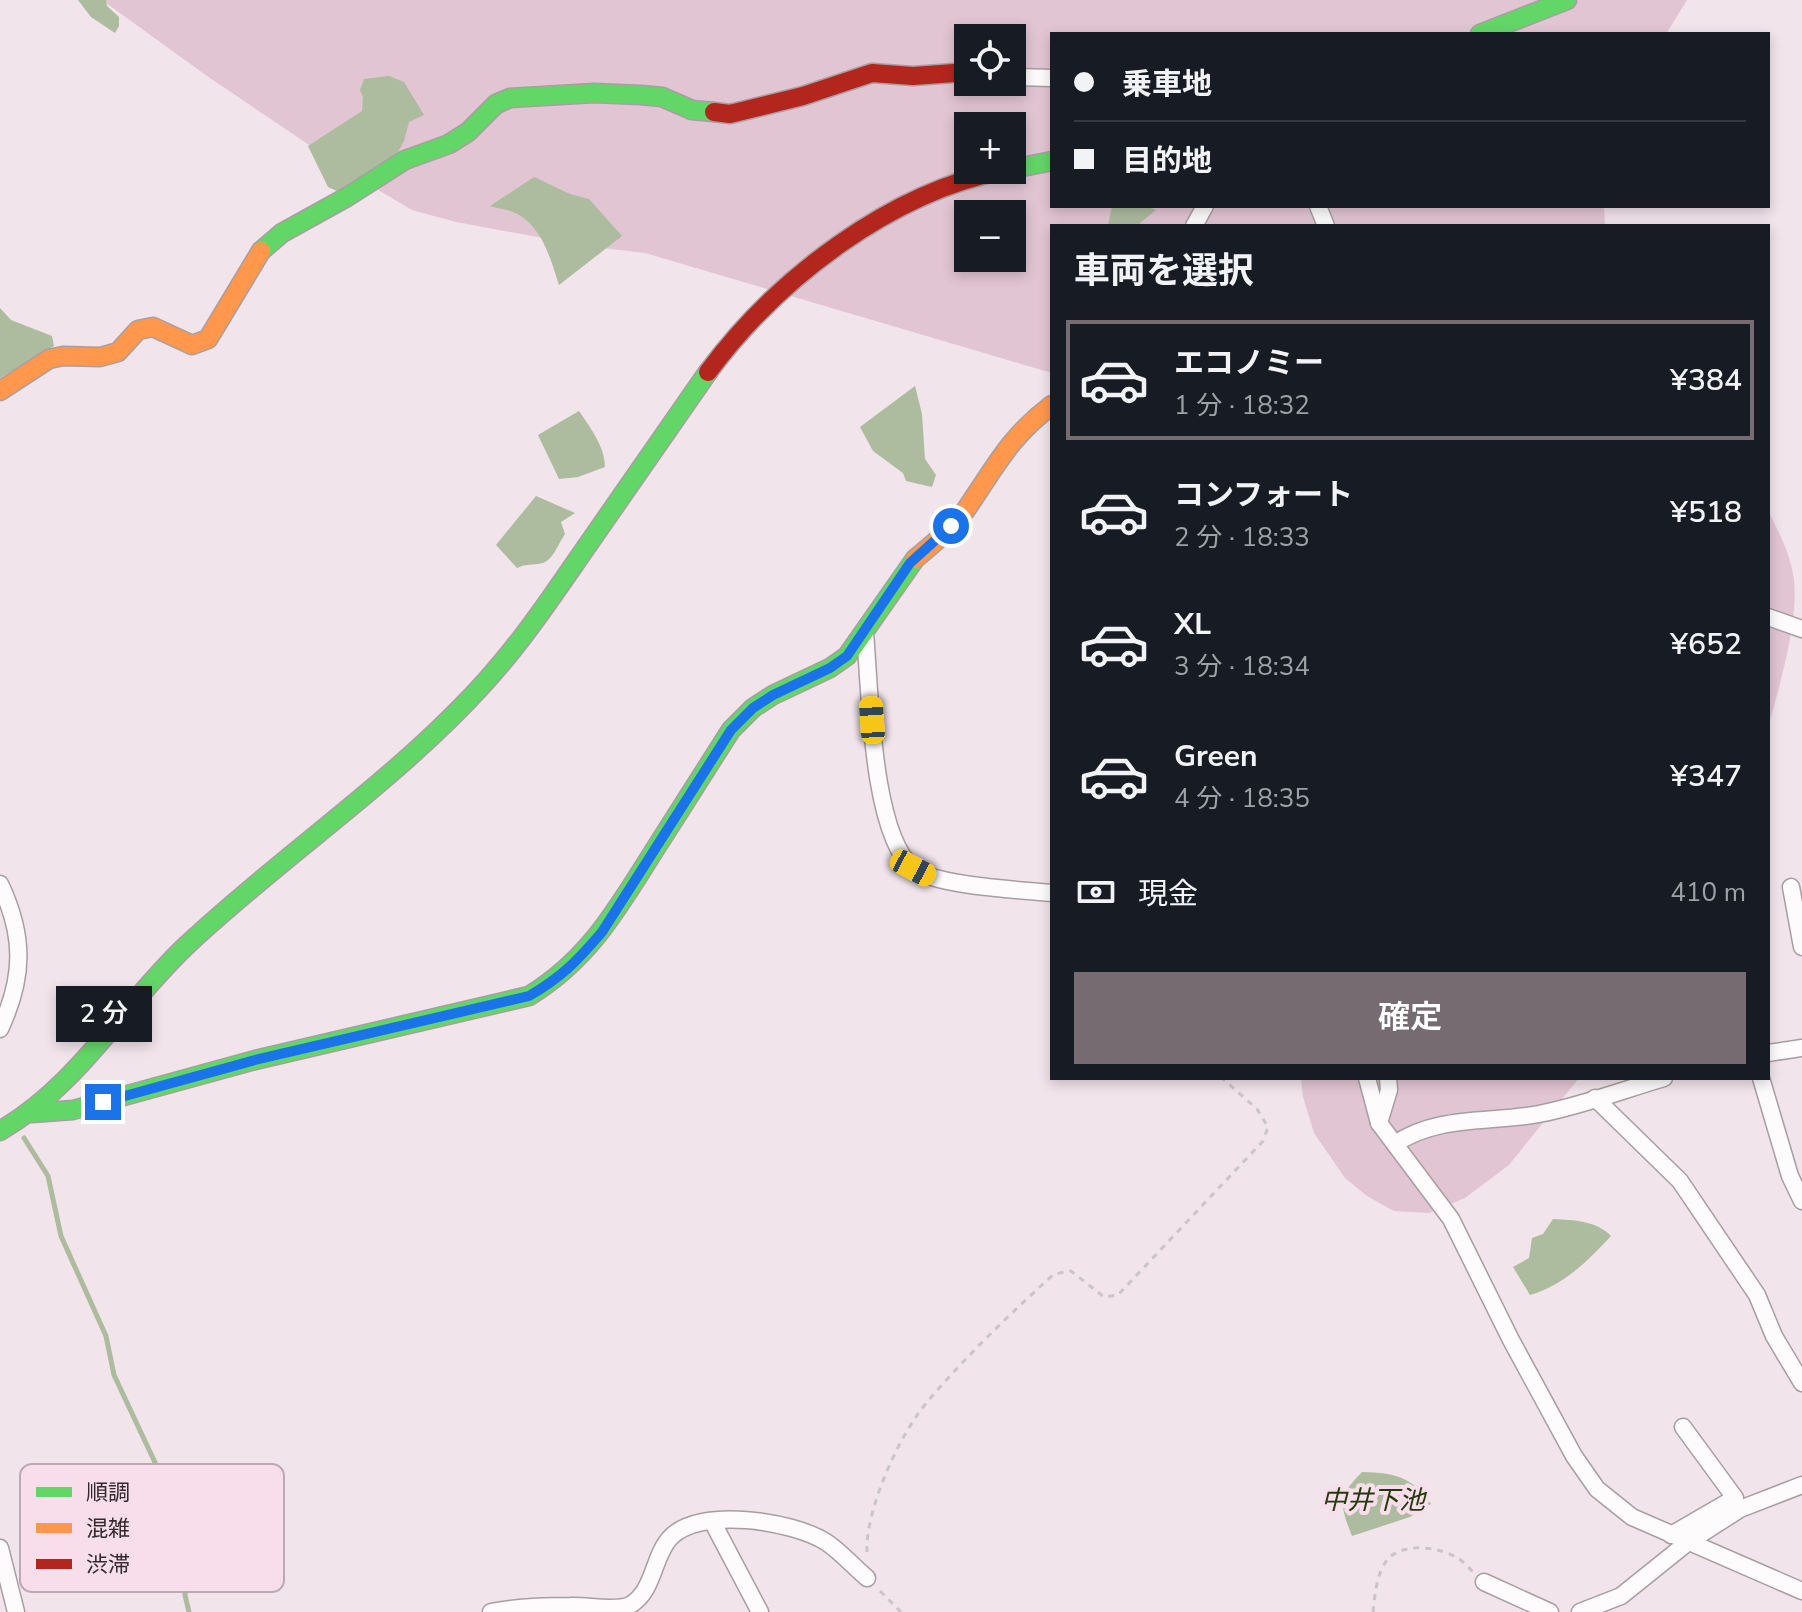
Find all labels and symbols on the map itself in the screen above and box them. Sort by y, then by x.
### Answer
route start [933,508,969,544]
car [858,695,886,745]
car [886,846,940,890]
callout: 2 分 [55,986,151,1042]
route end [85,1084,121,1120]
legend [20,1464,284,1592]
text: 順調 [86,1478,130,1508]
water label: 中井下池 [1321,1483,1428,1518]
text: 混雑 [86,1514,130,1544]
text: 渋滞 [86,1550,130,1580]

